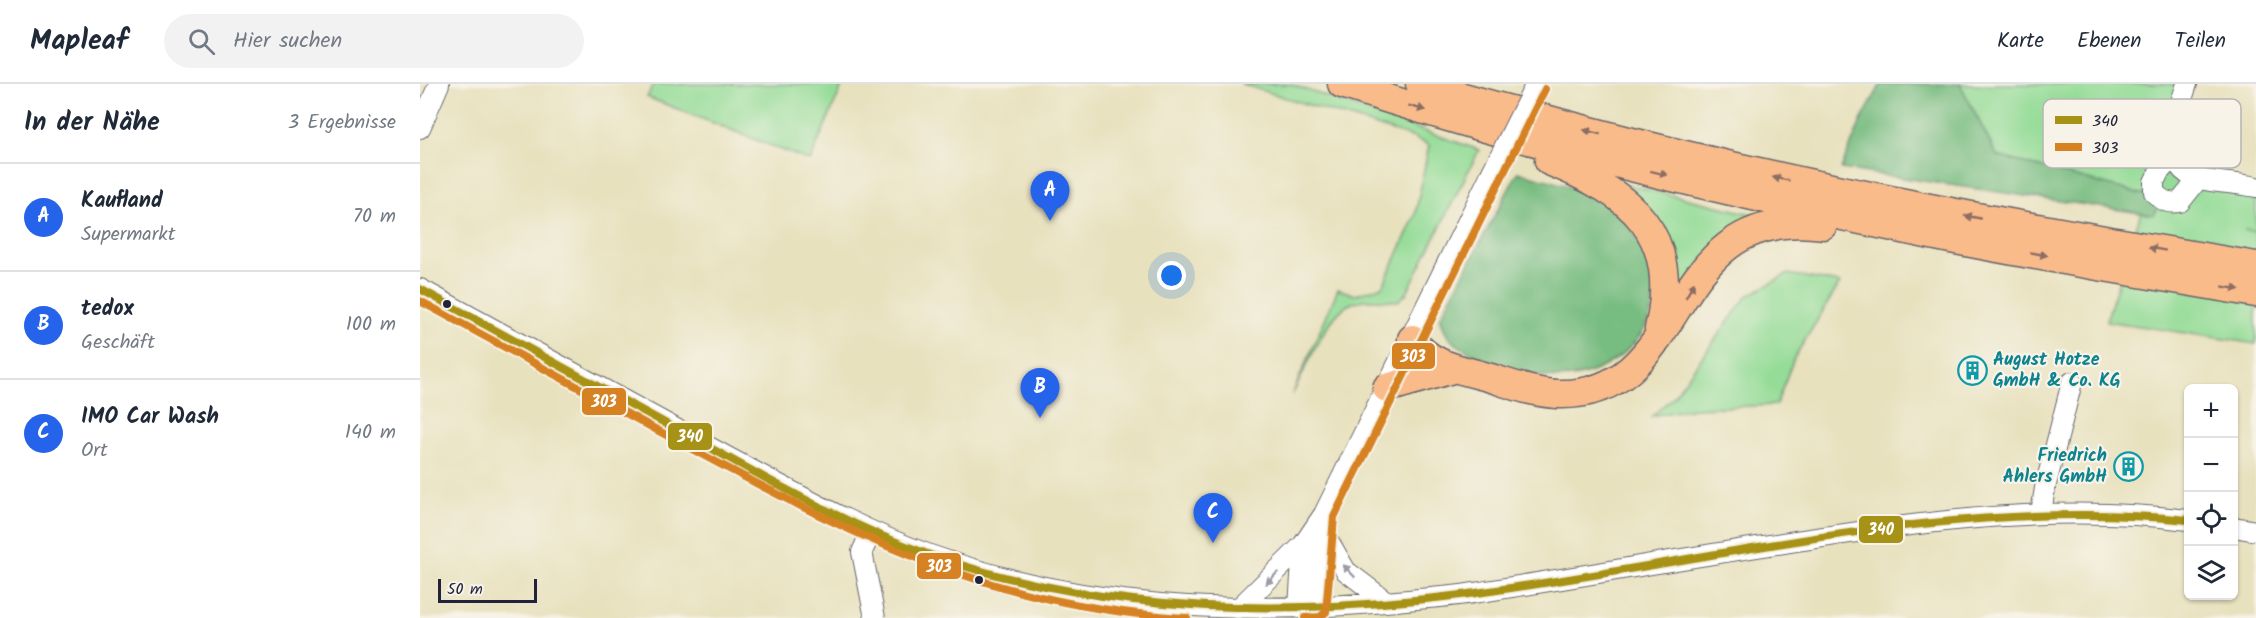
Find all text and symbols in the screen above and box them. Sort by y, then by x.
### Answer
search box [164,14,584,68]
text: Mapleaf [30,19,128,64]
text: Hier suchen [233,24,342,59]
icon: search [185,25,218,58]
text: Karte [1997,25,2044,58]
text: Ebenen [2077,25,2142,58]
text: Teilen [2175,25,2226,58]
legend [2043,99,2241,168]
text: In der Nähe [24,102,160,144]
one-way arrow [1408,104,1426,113]
text: 3 Ergebnisse [288,107,396,139]
text: 340 [2092,109,2118,134]
one-way arrow [1583,126,1601,136]
text: 303 [2092,136,2118,161]
one-way arrow [1650,169,1668,179]
pin: A [1030,172,1070,221]
one-way arrow [1772,174,1791,183]
text: Kaufland [81,184,163,219]
text: A [37,201,50,233]
text: 70 m [353,201,396,233]
one-way arrow [1963,212,1982,221]
text: Supermarkt [81,219,175,251]
one-way arrow [2147,245,2166,254]
one-way arrow [2030,250,2049,259]
your location [1157,261,1186,290]
one-way arrow [1685,281,1695,298]
one-way arrow [2222,284,2241,293]
text: tedox [81,292,134,327]
unlabelled marker [441,298,453,310]
text: B [37,309,50,341]
text: 100 m [346,309,396,341]
text: Geschäft [81,327,155,359]
line badge: 303 [1391,342,1436,370]
text: 303 [1399,345,1426,370]
place label: August Hotze GmbH & Co. KG [1993,346,2121,396]
building icon: August Hotze GmbH & Co. KG [1956,354,1988,386]
pin: B [1020,368,1060,418]
map controls [2184,384,2238,600]
button: + [2184,384,2238,438]
line badge: 303 [581,387,627,416]
text: 303 [590,390,617,415]
text: IMO Car Wash [81,400,219,435]
text: C [37,417,50,449]
text: 140 m [345,417,396,449]
line badge: 340 [667,422,713,451]
text: 340 [676,425,704,450]
text: Ort [81,435,108,467]
button: − [2184,438,2238,492]
place label: Friedrich Ahlers GmbH [2003,442,2107,492]
building icon: Friedrich Ahlers GmbH [2112,450,2144,482]
button: locate [2184,492,2238,546]
pin: C [1194,494,1232,543]
line badge: 340 [1858,515,1904,544]
text: 340 [1867,518,1895,543]
button: layers [2184,546,2238,600]
line badge: 303 [916,552,962,580]
text: 303 [925,555,952,580]
one-way arrow [1342,564,1356,578]
one-way arrow [1266,570,1279,585]
unlabelled marker [973,574,985,586]
scale bar [438,576,537,604]
text: 50 m [447,577,483,602]

